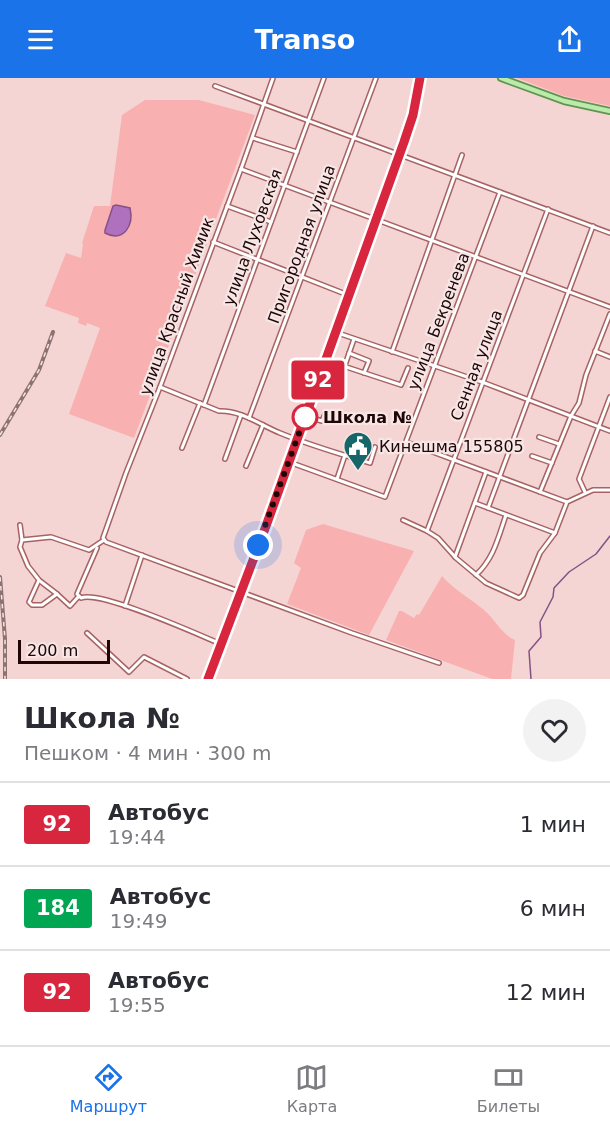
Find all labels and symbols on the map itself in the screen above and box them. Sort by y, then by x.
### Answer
street label: Пригородная улица [264,162,339,326]
street label: улица Луховская [219,166,286,308]
street label: улица Красный Химик [135,214,218,398]
street label: улица Бекренева [403,250,473,393]
street label: Сенная улица [447,307,506,423]
line badge: 92 [291,360,345,400]
marker: Школа № [292,404,318,430]
place label: Школа № [323,408,412,427]
public building icon: Кинешма 155805 [342,430,374,472]
place label: Кинешма 155805 [379,437,524,456]
your location [243,530,273,560]
scale bar [18,637,110,664]

